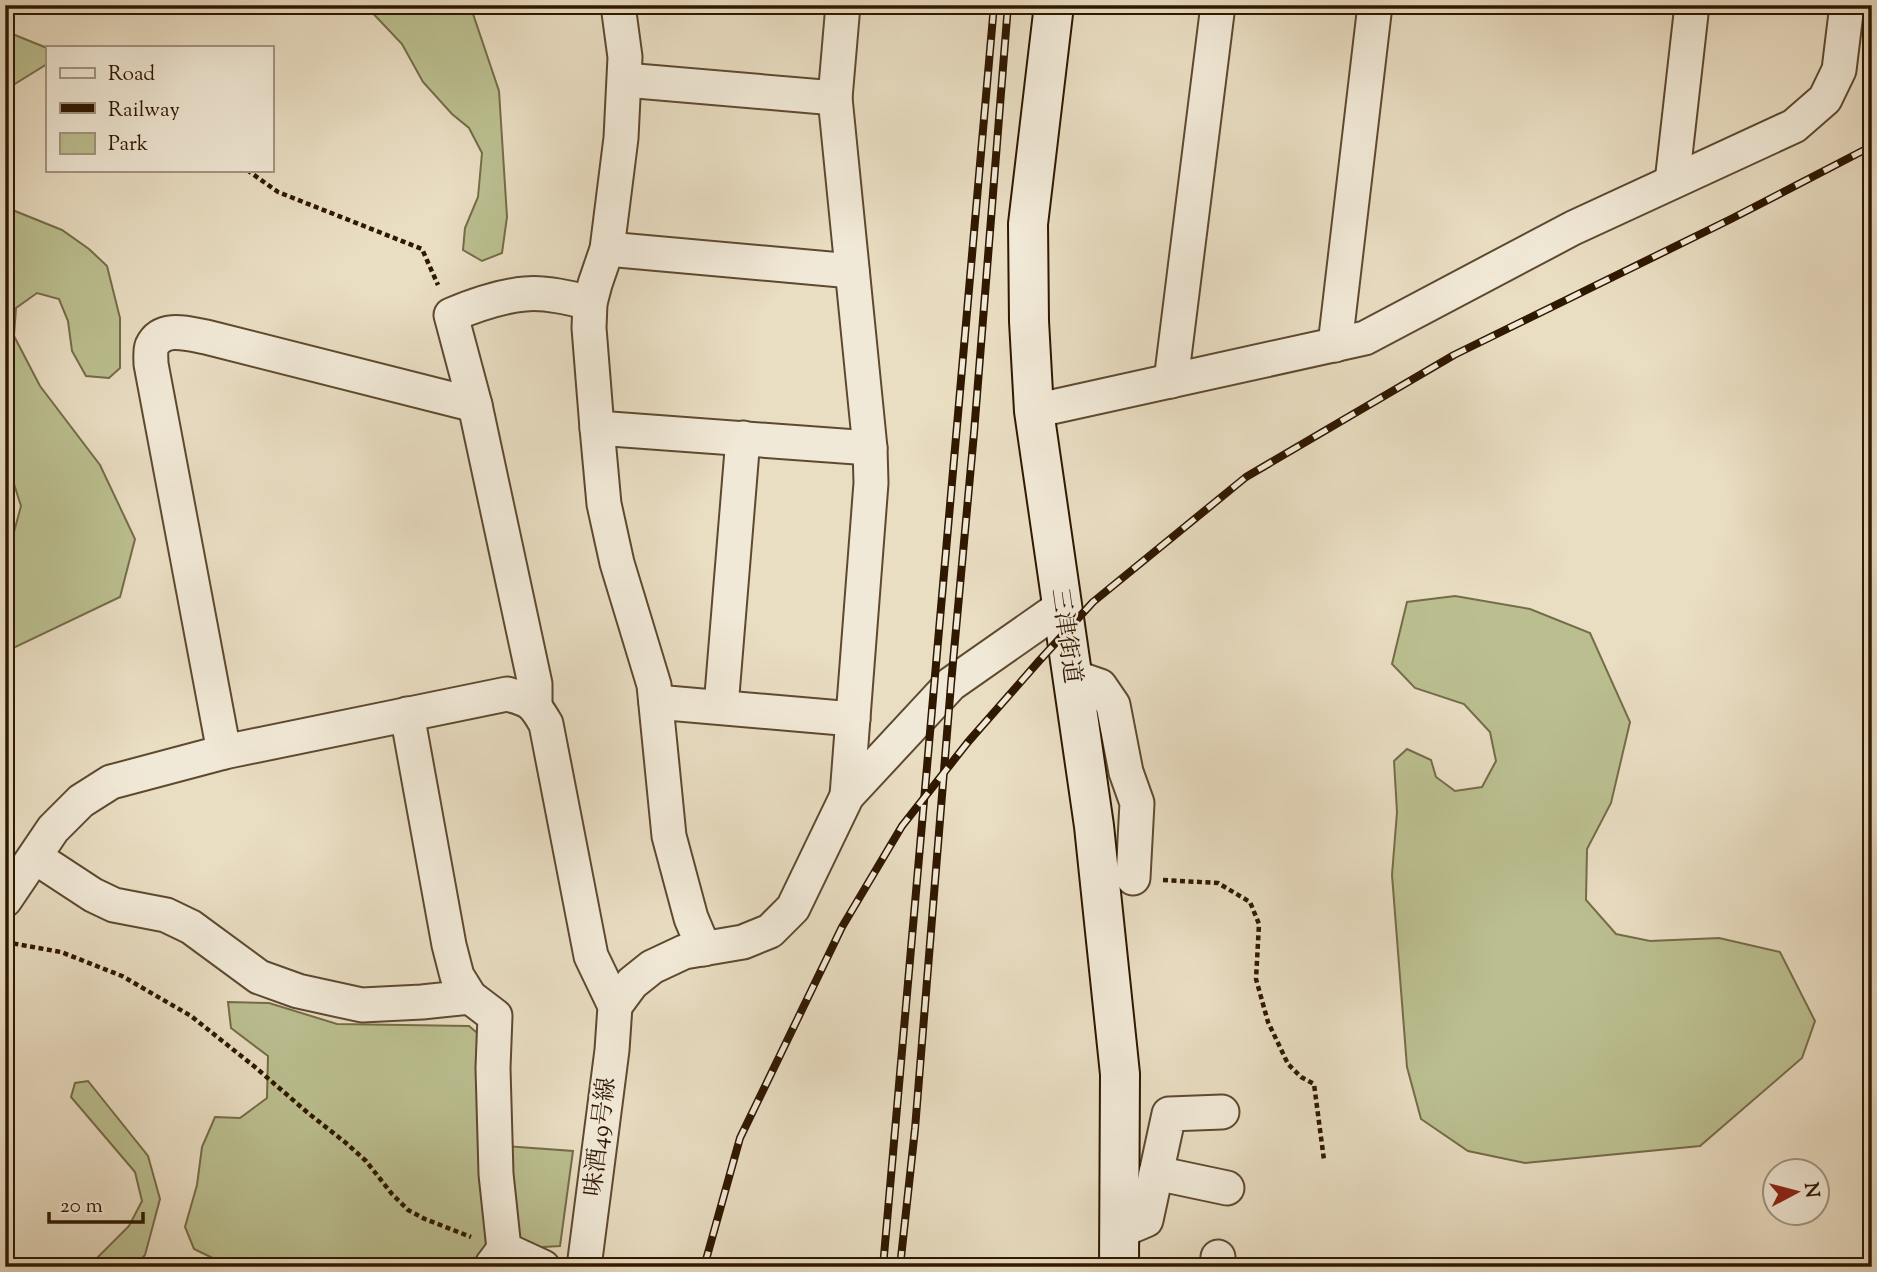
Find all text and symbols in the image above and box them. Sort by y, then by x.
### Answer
legend [46,46,273,172]
text: Road [108,60,155,90]
text: Railway [108,96,180,126]
text: Park [108,130,149,160]
street label: 三津街道 [1041,586,1089,686]
street label: 味酒49号線 [577,1076,625,1198]
north arrow [1762,1156,1832,1226]
scale bar [49,1181,144,1225]
text: N [1796,1181,1825,1199]
text: 20 m [60,1192,103,1222]

